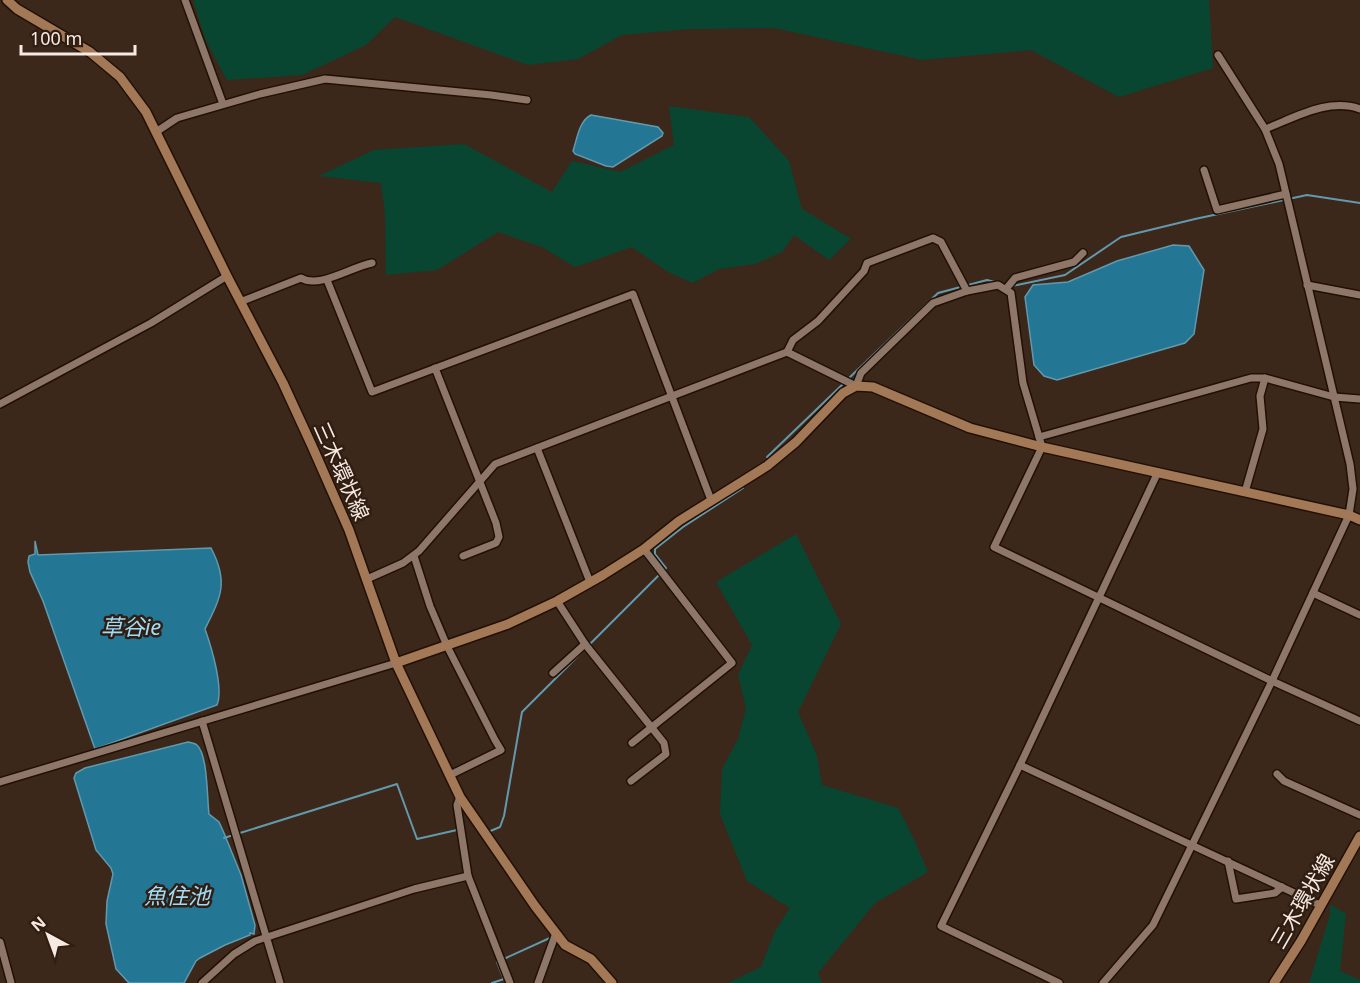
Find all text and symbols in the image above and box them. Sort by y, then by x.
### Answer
scale bar [21,18,135,56]
text: 100 m [30,26,82,50]
street label: 三木環状線 [308,417,376,525]
water label: 草谷ie [101,611,161,641]
street label: 三木環状線 [1264,849,1340,953]
water label: 魚住池 [144,880,212,910]
north arrow [18,905,78,965]
text: N [26,911,50,936]

